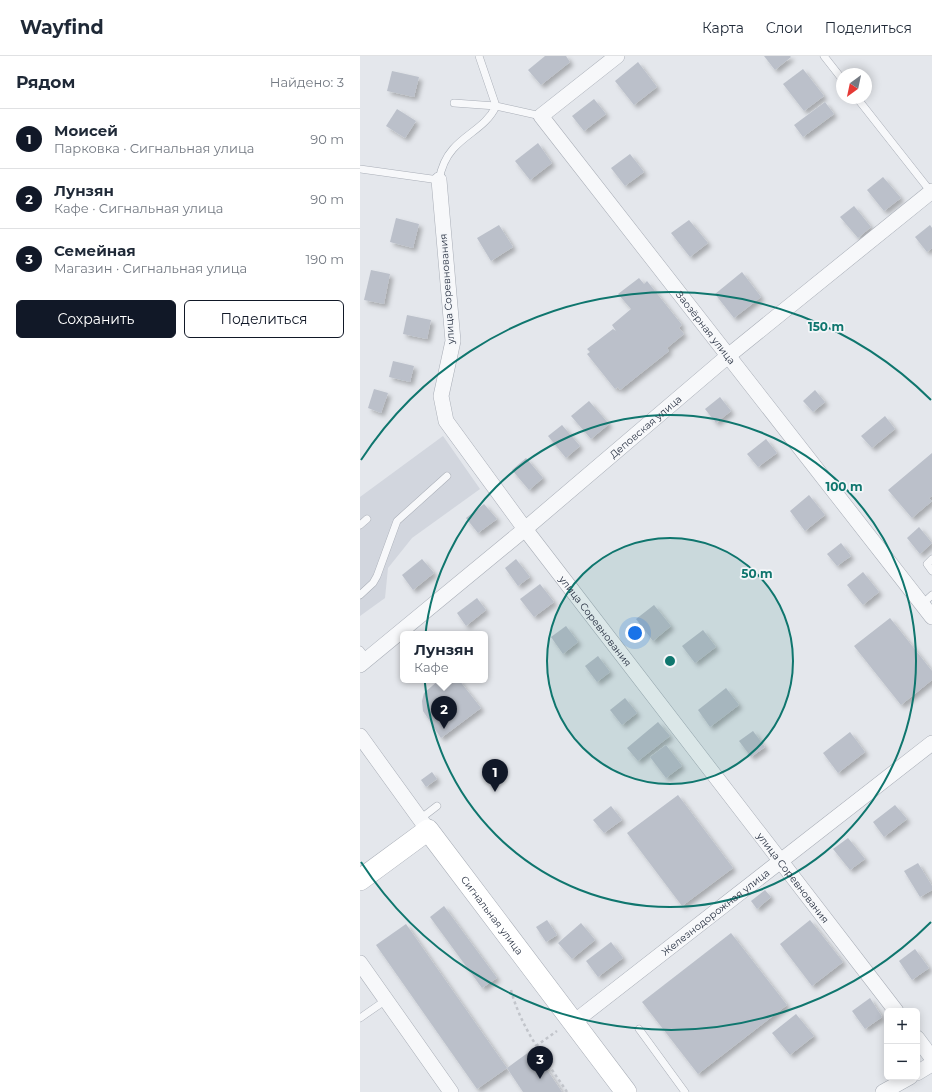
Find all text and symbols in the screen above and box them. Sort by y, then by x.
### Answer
text: Wayfind [20,16,104,39]
text: Карта [702,19,744,37]
text: Слои [766,19,803,37]
text: Поделиться [825,19,912,37]
north arrow [836,68,872,104]
text: Рядом [16,72,75,92]
text: Найдено: 3 [270,74,344,90]
text: Моисей [54,121,118,140]
text: 1 [26,131,32,147]
text: 90 m [310,131,344,147]
text: Парковка · Сигнальная улица [54,140,254,156]
text: Лунзян [54,181,114,200]
text: 2 [25,191,33,207]
text: 90 m [310,191,344,207]
text: Кафе · Сигнальная улица [54,200,223,216]
street label: улица Соревнования [437,233,457,346]
text: Семейная [54,241,136,260]
text: 3 [25,251,33,267]
text: 190 m [306,251,344,267]
text: Магазин · Сигнальная улица [54,260,247,276]
street label: Заозёрная улица [673,288,739,367]
button: Сохранить [16,300,176,338]
button: Поделиться [184,300,344,338]
text: 150 m [808,319,844,334]
street label: Деповская улица [607,392,684,461]
text: 100 m [826,479,862,494]
text: 50 m [741,566,773,581]
street label: улица Соревнования [556,572,635,669]
your location [625,623,645,643]
popup [400,631,488,683]
text: Лунзян [414,640,474,659]
centre of rings [663,654,677,668]
text: Кафе [414,659,449,675]
pin: 2 [431,696,457,729]
pin: 1 [482,759,508,792]
street label: улица Соревнования [754,829,832,926]
street label: Железнодорожная улица [658,866,772,958]
street label: Сигнальная улица [458,873,526,957]
map controls [884,1008,920,1080]
button: + [884,1008,920,1044]
button: − [884,1044,920,1080]
pin: 3 [527,1046,553,1079]

